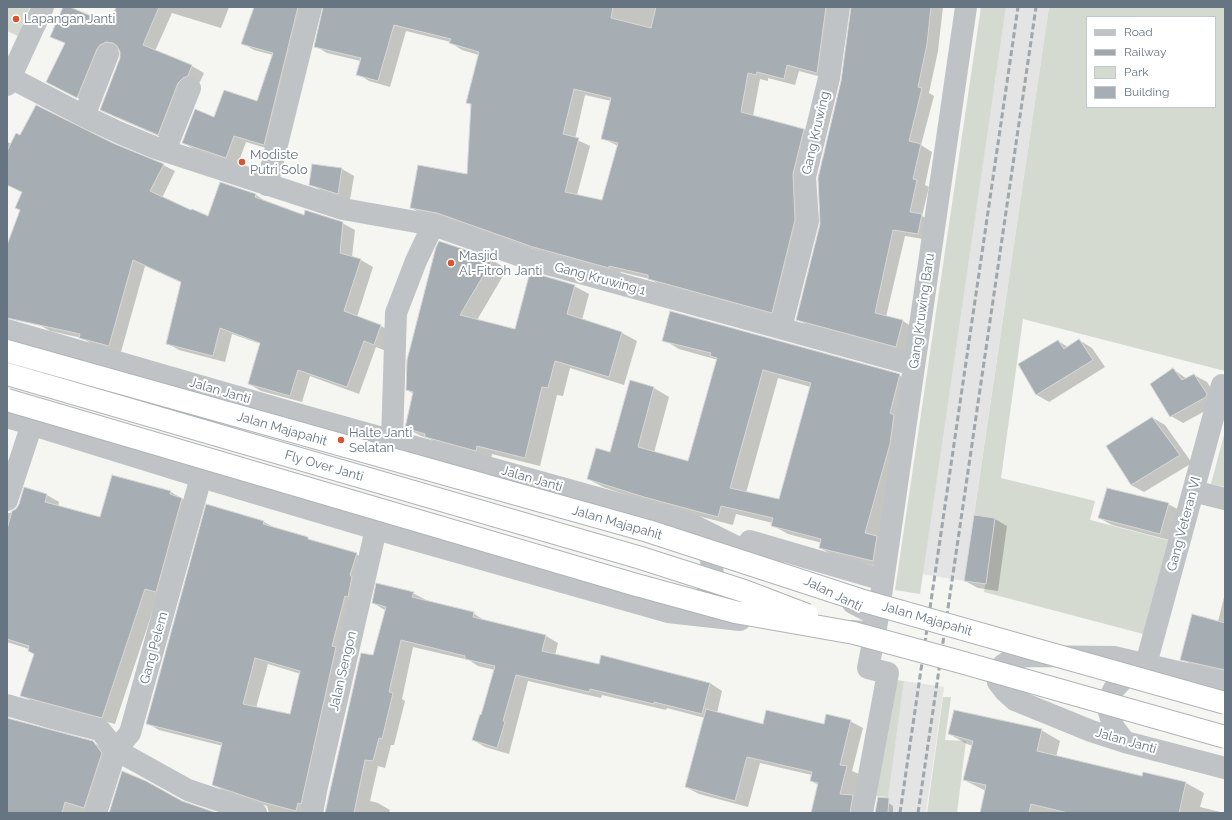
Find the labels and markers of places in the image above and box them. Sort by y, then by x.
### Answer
place label: Lapangan Janti [24,11,115,27]
marker: Lapangan Janti [11,14,21,24]
place label: Modiste Putri Solo [250,147,308,178]
marker: Modiste Putri Solo [237,157,247,167]
place label: Masjid Al-Fitroh Janti [459,248,542,279]
marker: Masjid Al-Fitroh Janti [446,258,456,268]
place label: Halte Janti Selatan [349,425,412,456]
marker: Halte Janti Selatan [336,435,346,445]

